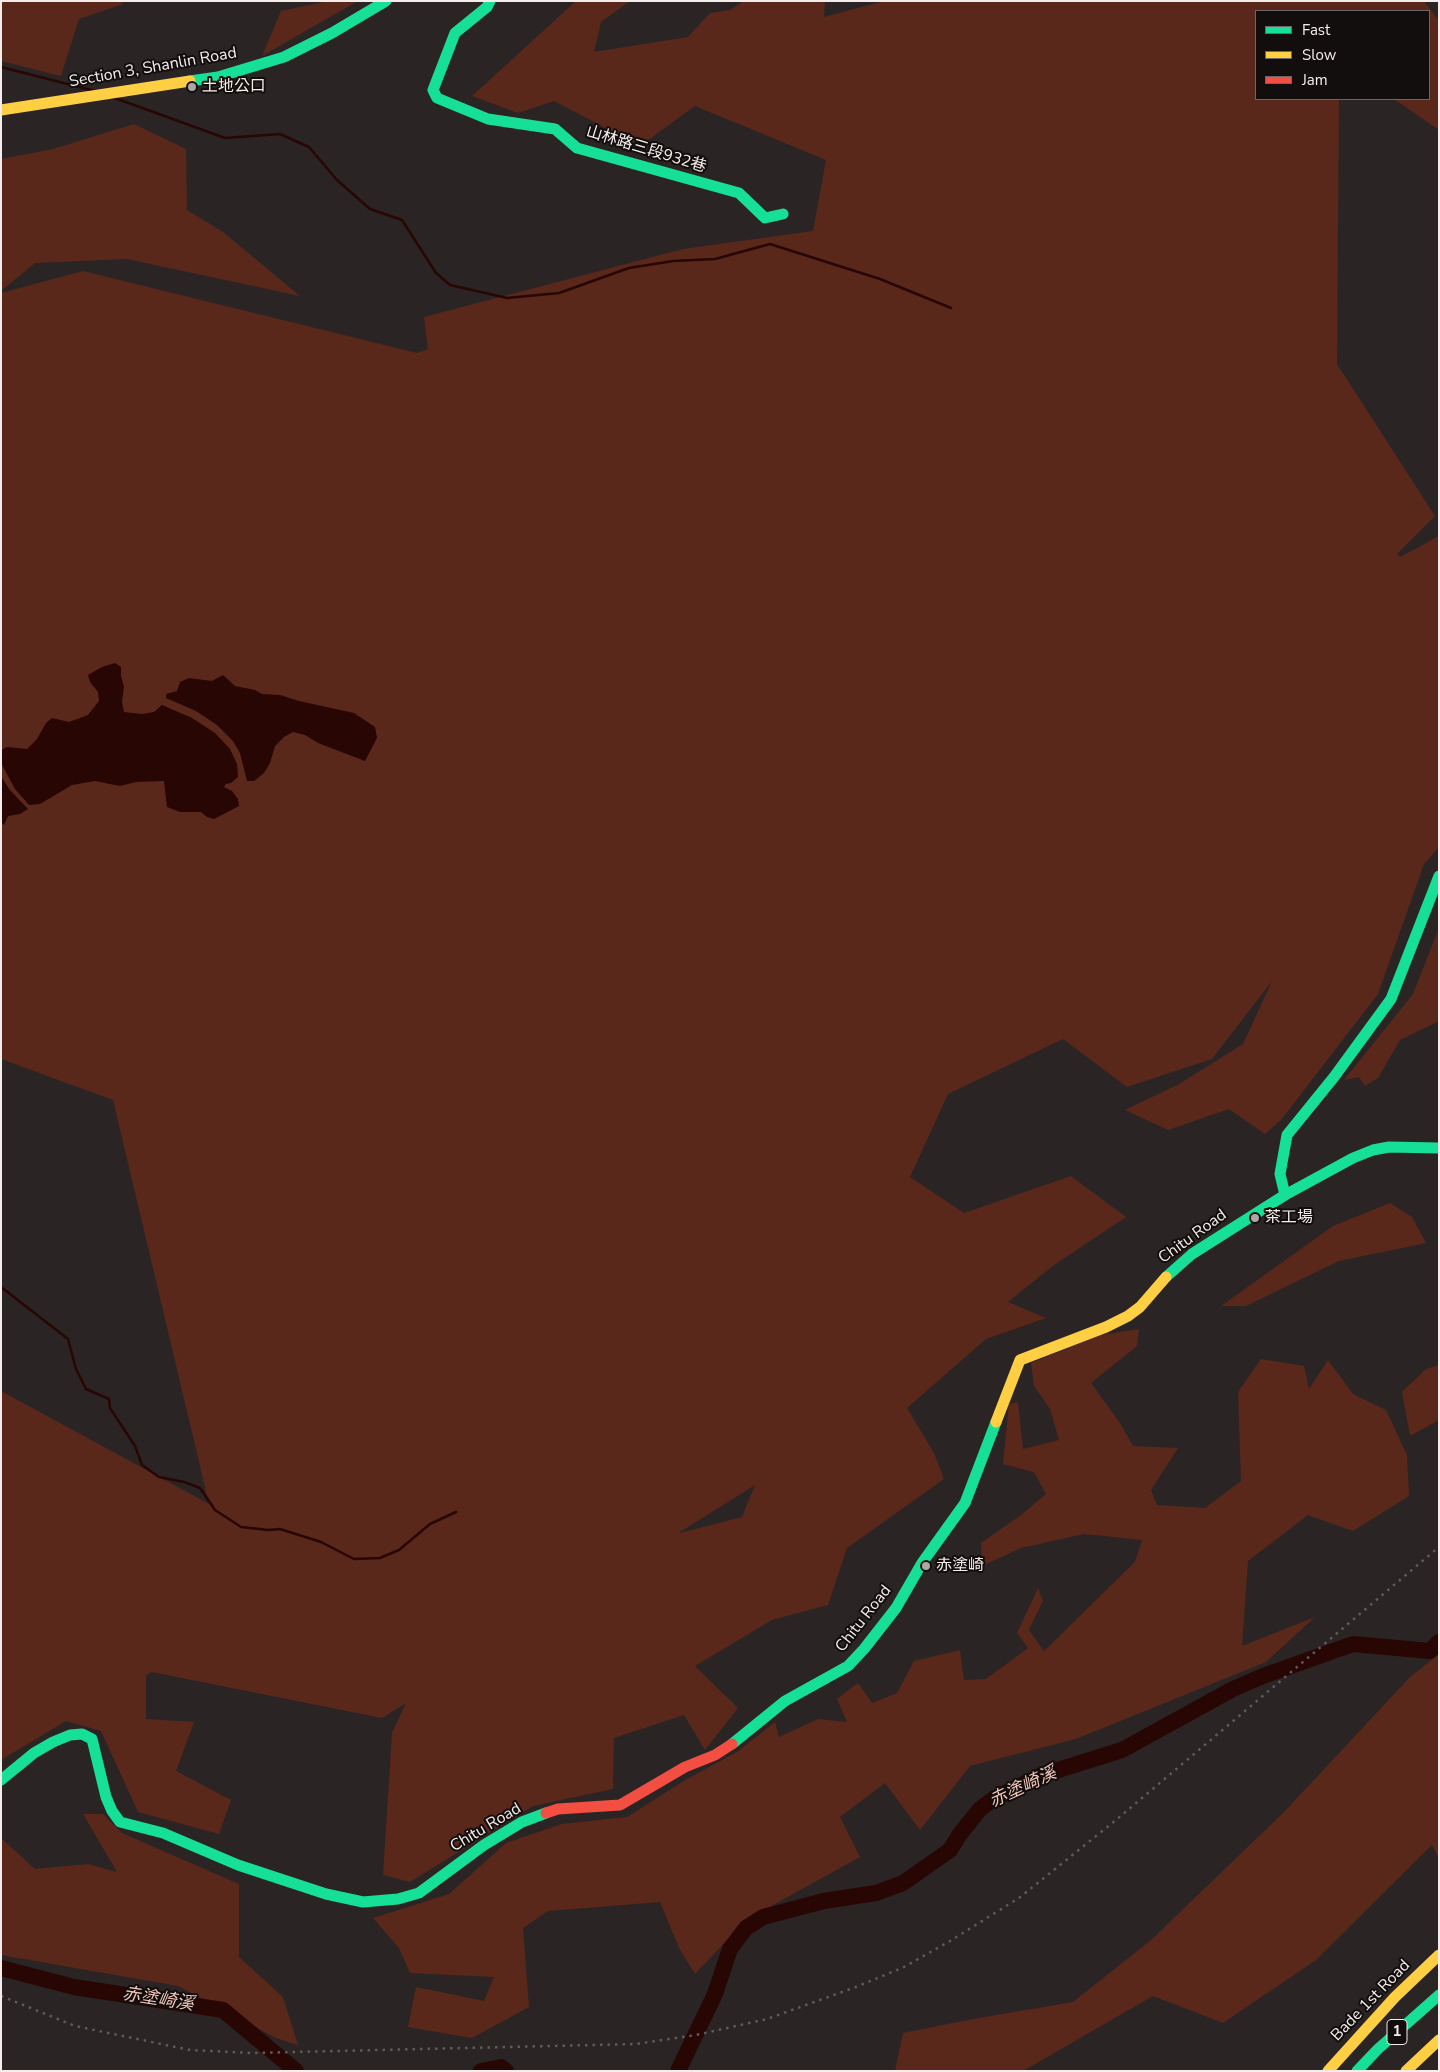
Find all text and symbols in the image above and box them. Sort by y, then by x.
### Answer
legend [1255,10,1430,100]
text: Fast [1302,20,1330,40]
street label: Section 3, Shanlin Road [68,44,238,92]
text: Slow [1302,45,1336,65]
text: Jam [1302,70,1328,90]
place label: 土地公口 [202,77,266,97]
marker: 土地公口 [186,81,198,93]
street label: 山林路三段932巷 [584,123,708,177]
street label: Chitu Road [1155,1206,1231,1268]
place label: 茶工場 [1265,1208,1313,1228]
marker: 茶工場 [1249,1212,1261,1224]
place label: 赤塗崎 [936,1556,984,1576]
marker: 赤塗崎 [920,1560,932,1572]
street label: Chitu Road [832,1582,896,1656]
water label: 赤塗崎溪 [986,1763,1060,1813]
street label: Chitu Road [447,1799,525,1857]
street label: Bade 1st Road [1327,1956,1415,2046]
water label: 赤塗崎溪 [121,1984,195,2016]
road number: 1 [1387,2020,1407,2044]

